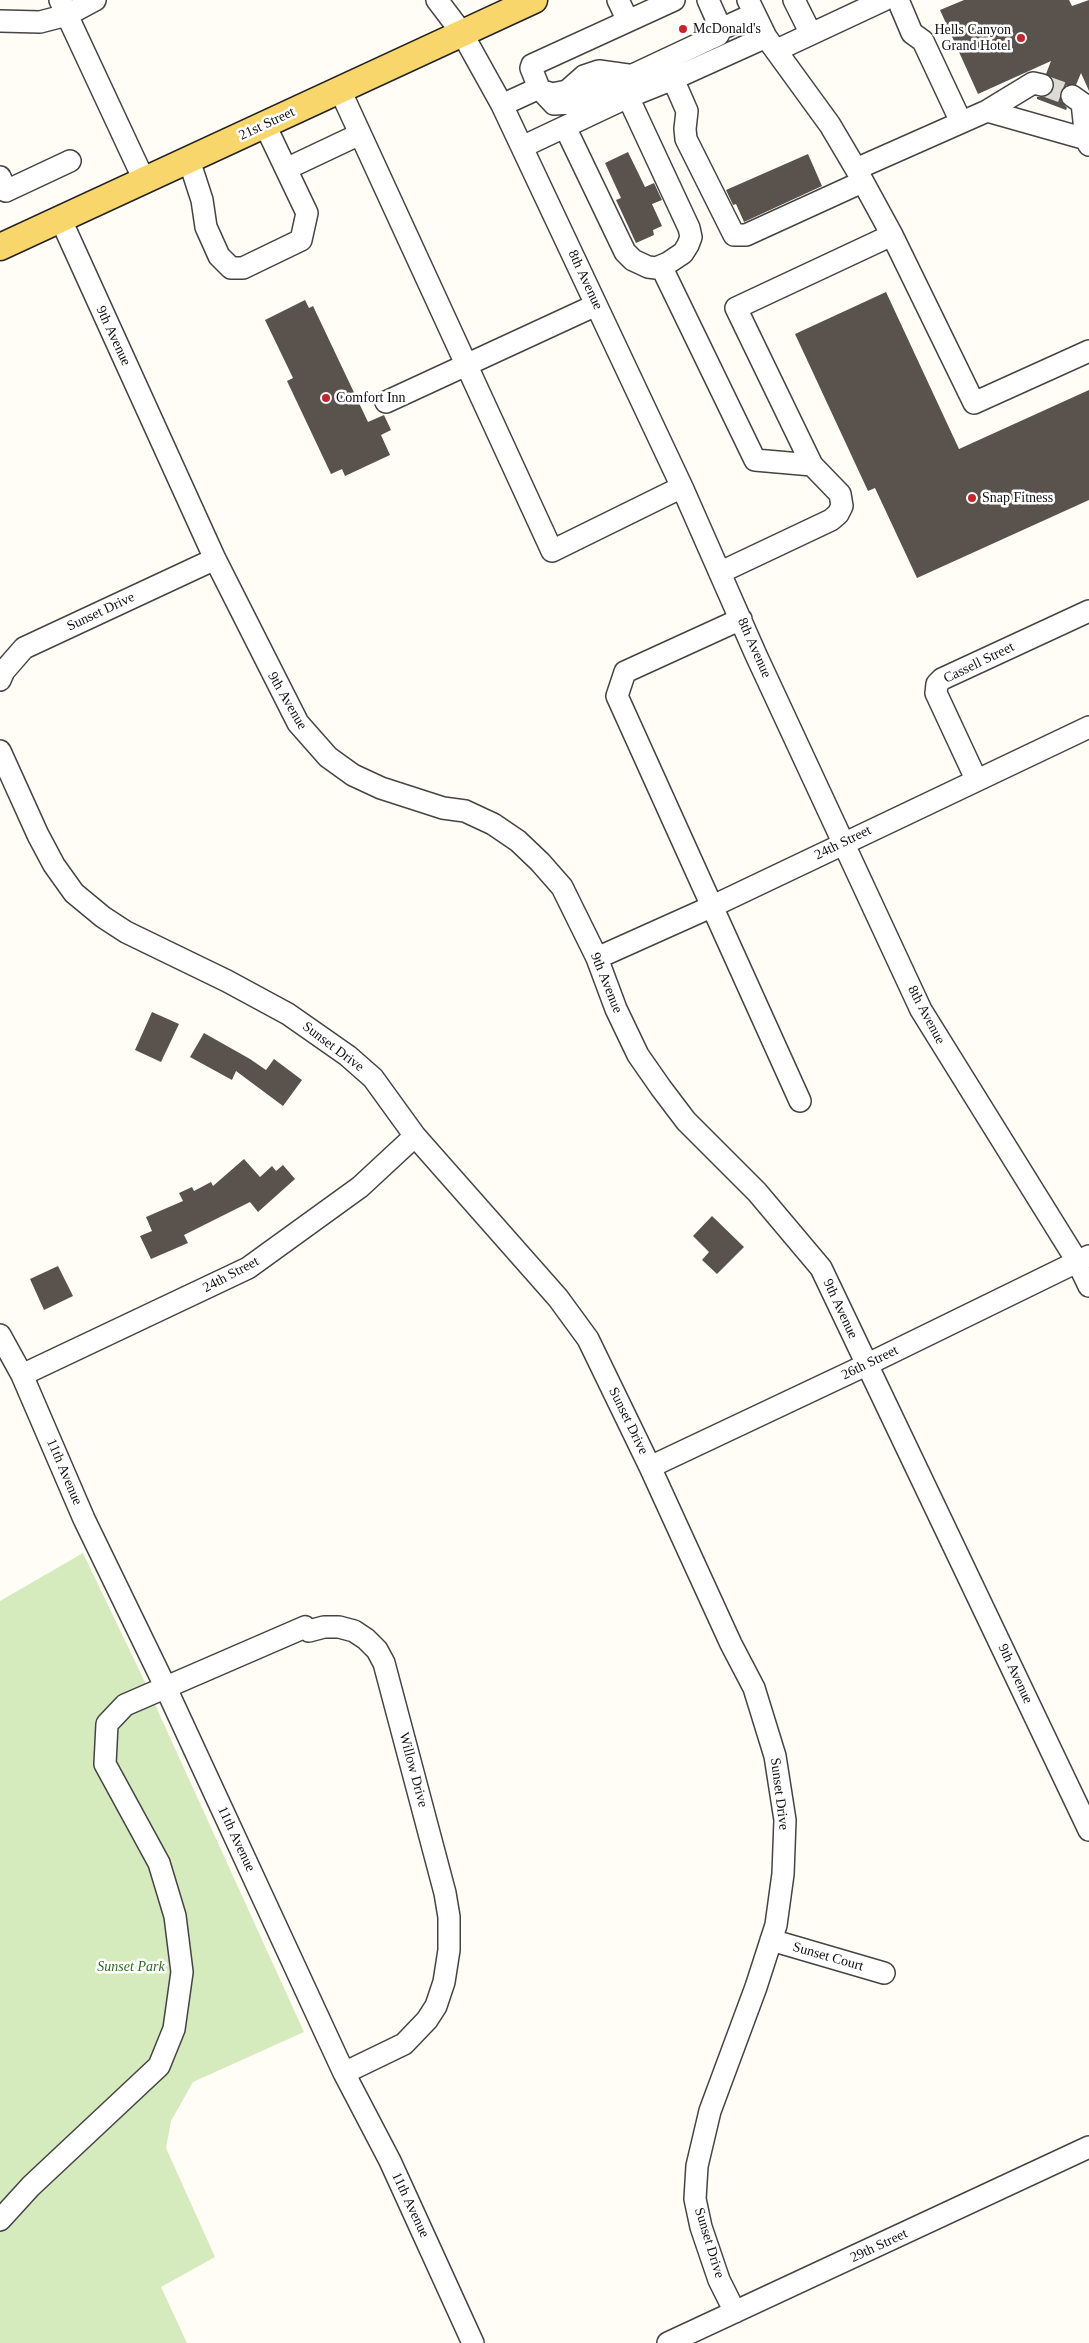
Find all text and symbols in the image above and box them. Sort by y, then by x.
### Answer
place label: McDonald's [693,21,761,37]
place label: Hells Canyon Grand Hotel [934,22,1011,54]
marker: McDonald's [677,23,689,35]
marker: Hells Canyon Grand Hotel [1015,32,1027,44]
street label: 21st Street [236,104,298,144]
street label: 8th Avenue [564,247,606,313]
street label: 9th Avenue [92,303,134,369]
place label: Comfort Inn [336,390,406,406]
marker: Comfort Inn [320,392,332,404]
place label: Snap Fitness [982,490,1053,506]
marker: Snap Fitness [966,492,978,504]
street label: Sunset Drive [64,589,138,635]
street label: 8th Avenue [733,615,775,681]
street label: Cassell Street [941,639,1017,687]
street label: 9th Avenue [264,669,310,733]
street label: 24th Street [812,822,874,864]
street label: 9th Avenue [586,950,626,1016]
street label: 8th Avenue [904,983,948,1047]
street label: Sunset Drive [299,1018,367,1076]
street label: 24th Street [200,1253,262,1297]
street label: 9th Avenue [819,1276,861,1342]
street label: 26th Street [839,1342,901,1384]
street label: Sunset Drive [605,1385,651,1457]
street label: 11th Avenue [43,1436,85,1508]
street label: 9th Avenue [994,1641,1036,1707]
street label: Willow Drive [395,1731,431,1809]
street label: Sunset Drive [766,1757,792,1831]
street label: 11th Avenue [214,1804,258,1874]
street label: Sunset Court [791,1939,865,1975]
park label: Sunset Park [97,1959,165,1975]
street label: 11th Avenue [388,2170,432,2240]
street label: Sunset Drive [690,2206,728,2280]
street label: 29th Street [848,2225,910,2267]

